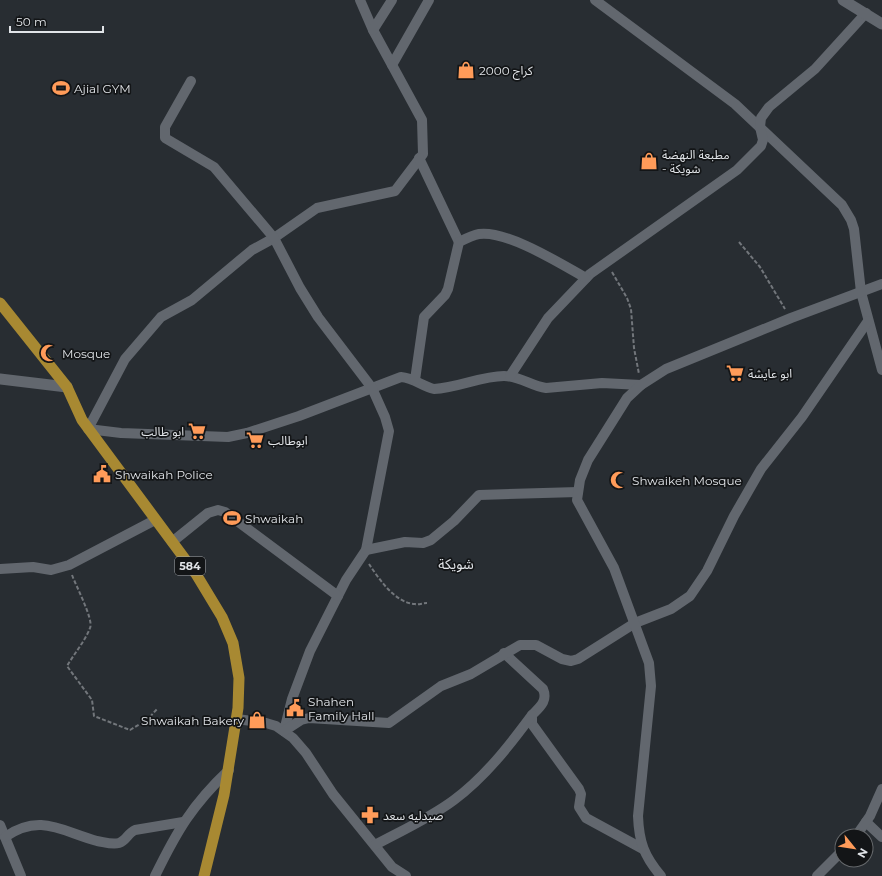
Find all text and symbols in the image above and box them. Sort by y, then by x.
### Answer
scale bar [10,8,103,34]
text: 50 m [16,14,47,29]
shop icon: كراج 2000 [456,60,476,80]
place label: كراج 2000 [479,63,534,80]
sports icon: Ajial GYM [51,78,71,98]
place label: Ajial GYM [74,81,131,96]
place label: مطبعة النهضة - شويكة [662,147,730,176]
shop icon: مطبعة النهضة - شويكة [639,151,659,171]
mosque icon: Mosque [39,343,59,363]
place label: Mosque [62,346,110,361]
supermarket icon: ابو عايشة [725,363,745,383]
place label: ابو عايشة [748,366,792,381]
supermarket icon: ابو طالب [187,421,207,441]
place label: ابو طالب [141,424,184,439]
supermarket icon: ابوطالب [245,430,265,450]
place label: ابوطالب [268,433,308,448]
public building icon: Shwaikah Police [92,464,112,484]
place label: Shwaikah Police [115,467,213,482]
mosque icon: Shwaikeh Mosque [609,470,629,490]
place label: Shwaikeh Mosque [632,473,742,488]
sports icon: Shwaikah [222,508,242,528]
place label: Shwaikah [245,511,303,526]
district label: شويكة [438,555,474,573]
road number: 584 [175,557,205,575]
place label: Shahen Family Hall [308,694,375,723]
public building icon: Shahen Family Hall [285,698,305,718]
shop icon: Shwaikah Bakery [247,710,267,730]
place label: Shwaikah Bakery [141,713,244,728]
pharmacy icon: صيدليه سعد [360,805,380,825]
place label: صيدليه سعد [383,808,443,823]
north arrow [834,828,874,868]
text: N [854,846,871,860]

